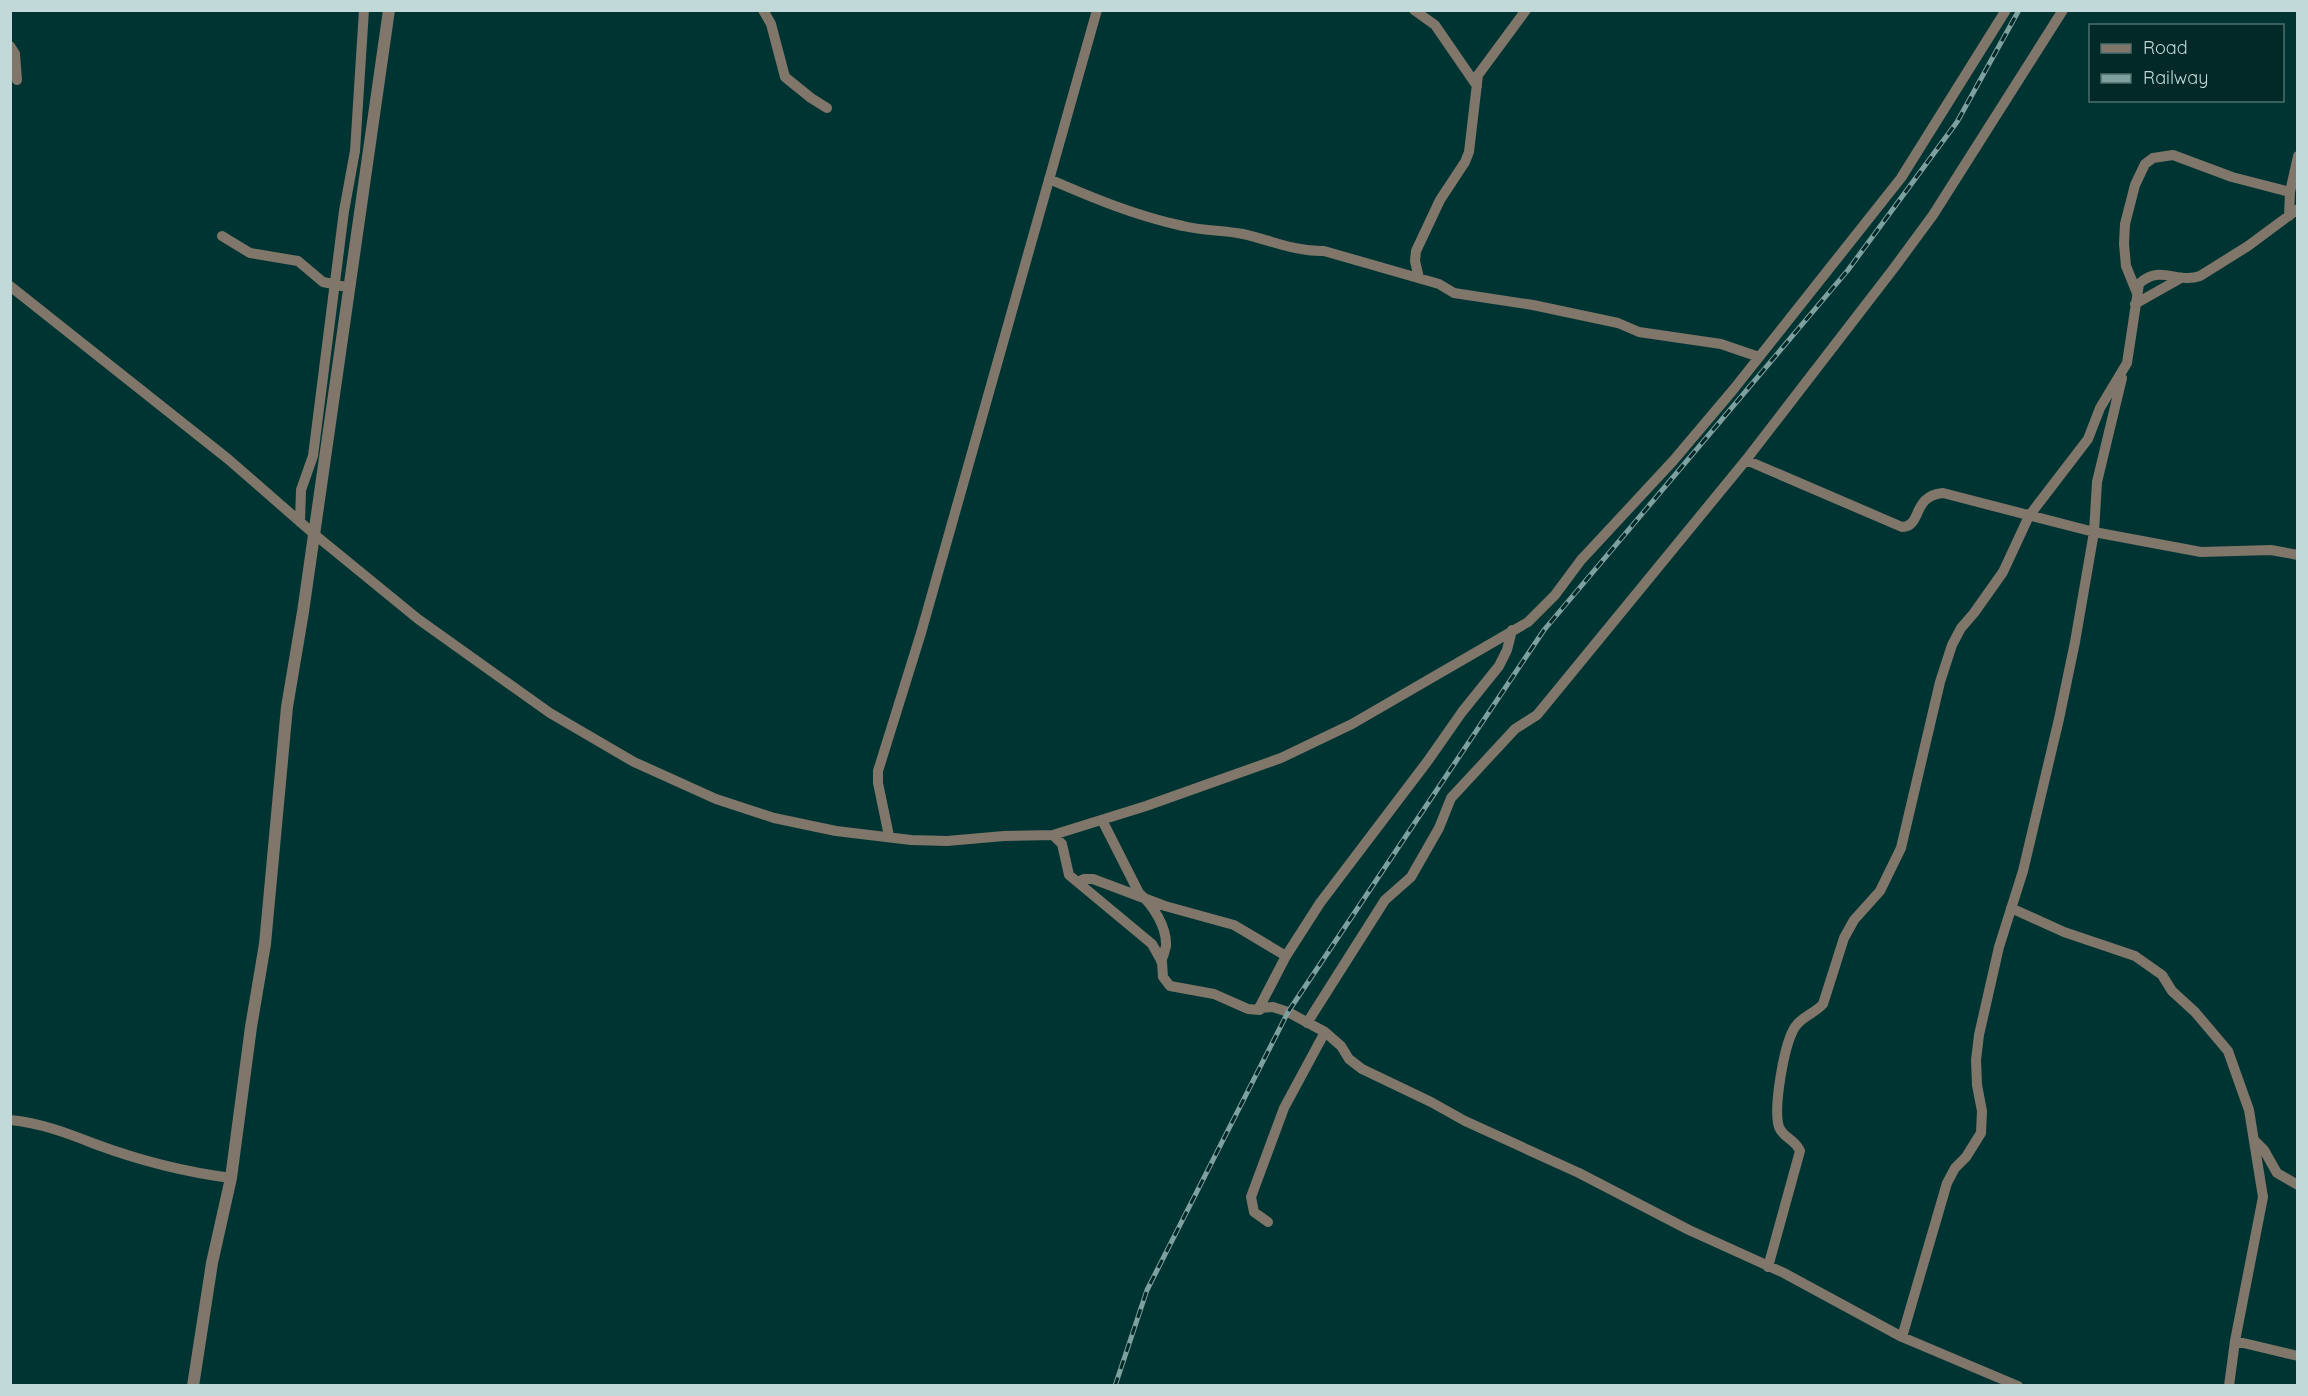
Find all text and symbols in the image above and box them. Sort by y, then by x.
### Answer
legend [2089,24,2284,102]
text: Road [2143,36,2188,59]
text: Railway [2143,66,2209,89]

